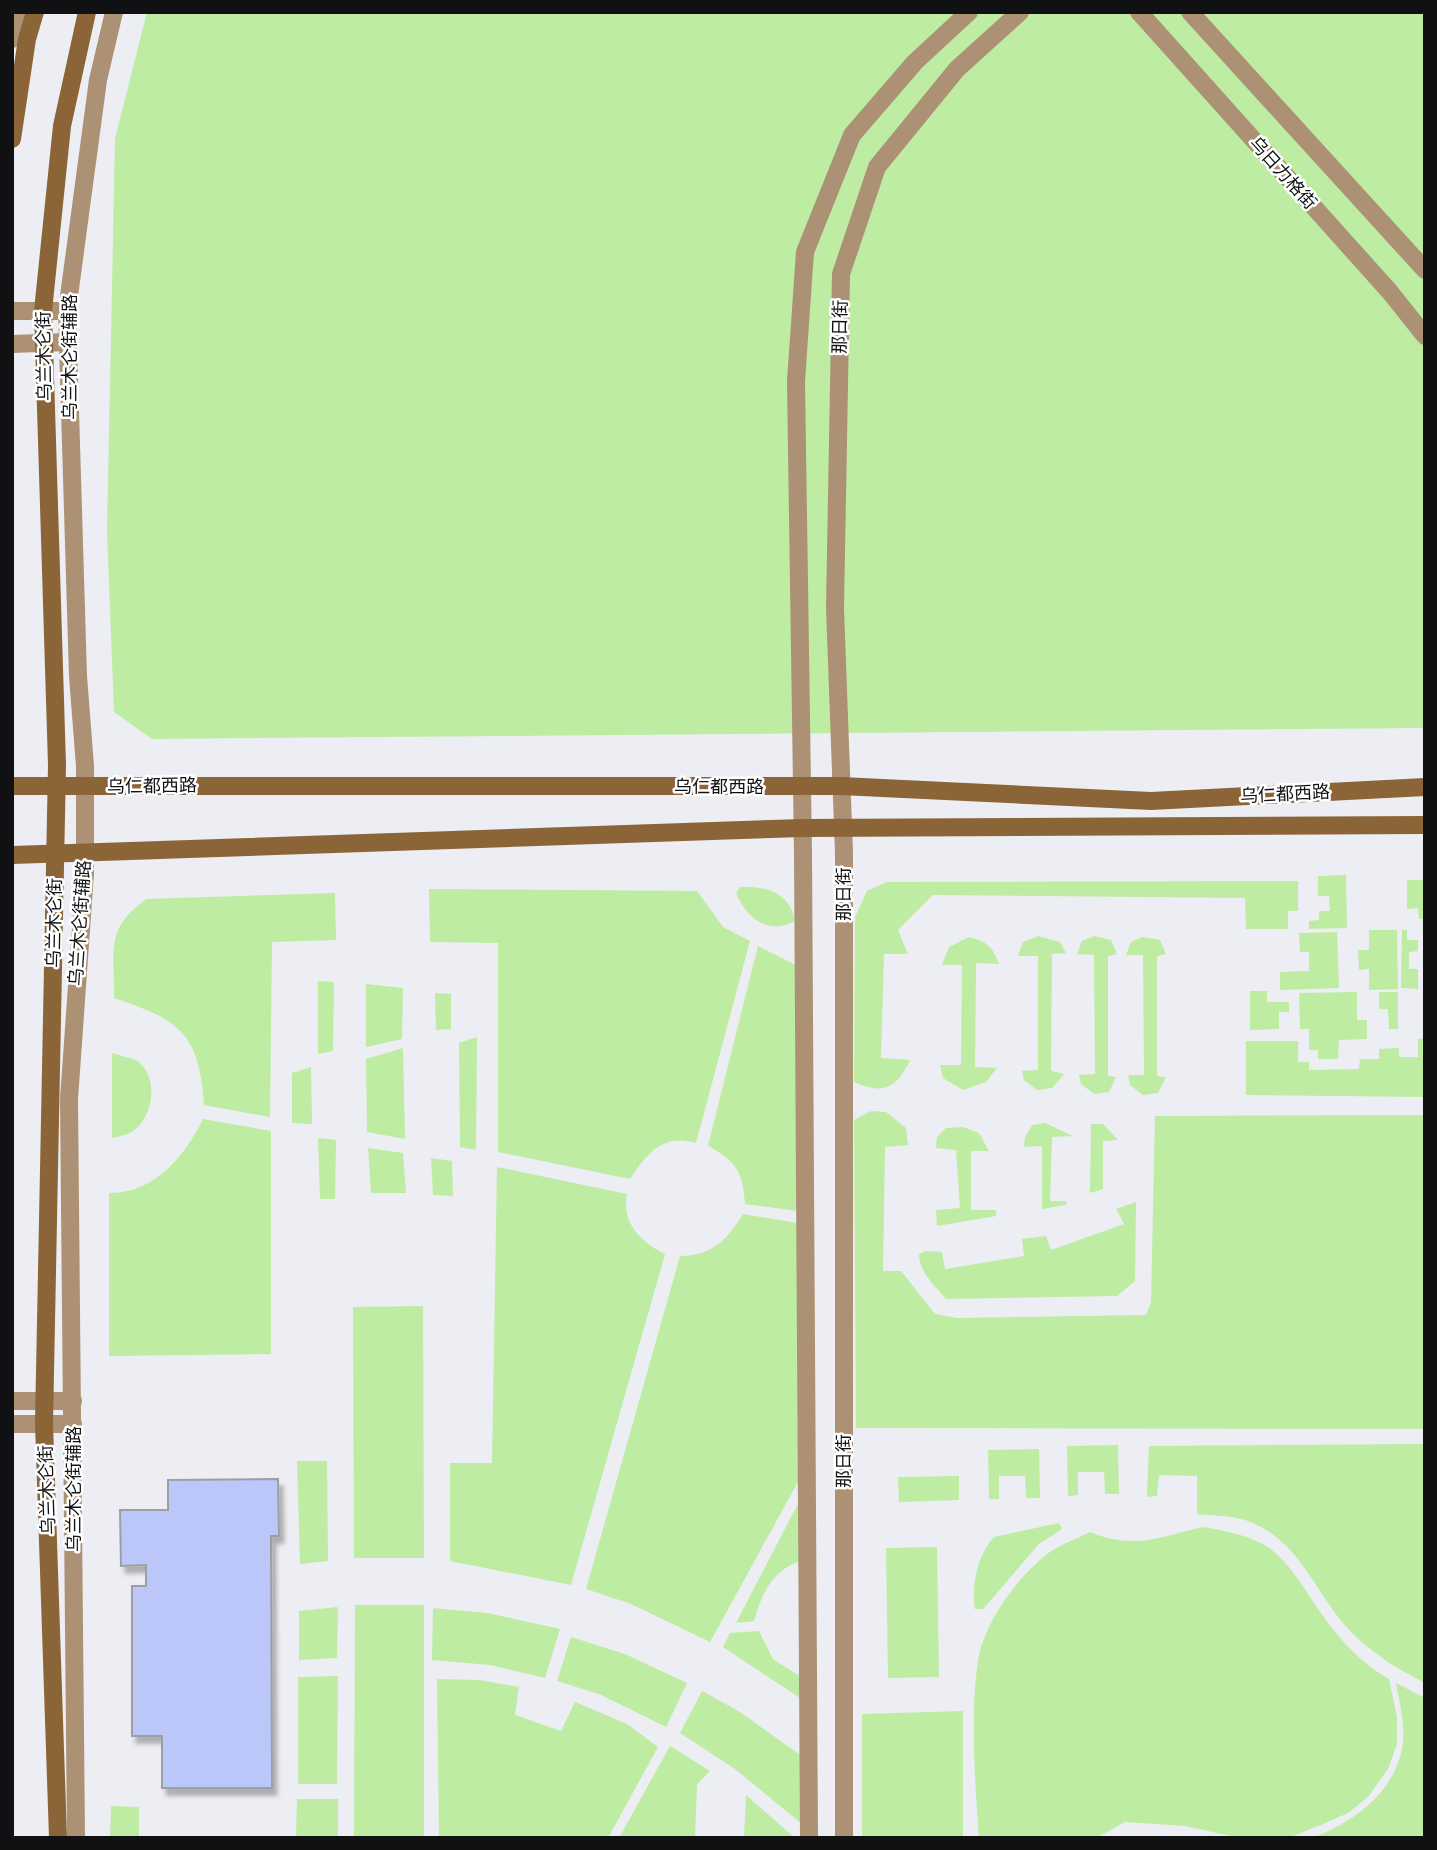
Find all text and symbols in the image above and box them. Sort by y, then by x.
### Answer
street label: 乌日力格街 [1245,133,1321,213]
street label: 乌兰木仑街辅路 [60,294,80,420]
street label: 那日街 [830,300,850,354]
street label: 乌兰木仑街 [33,311,55,401]
street label: 乌仁都西路 [107,775,197,797]
street label: 乌仁都西路 [674,777,764,797]
street label: 乌仁都西路 [1240,782,1330,806]
street label: 乌兰木仑街辅路 [66,859,94,987]
street label: 那日街 [834,867,854,921]
street label: 乌兰木仑街 [43,878,65,968]
street label: 乌兰木仑街辅路 [64,1426,84,1552]
street label: 那日街 [834,1434,854,1488]
street label: 乌兰木仑街 [35,1445,59,1535]

